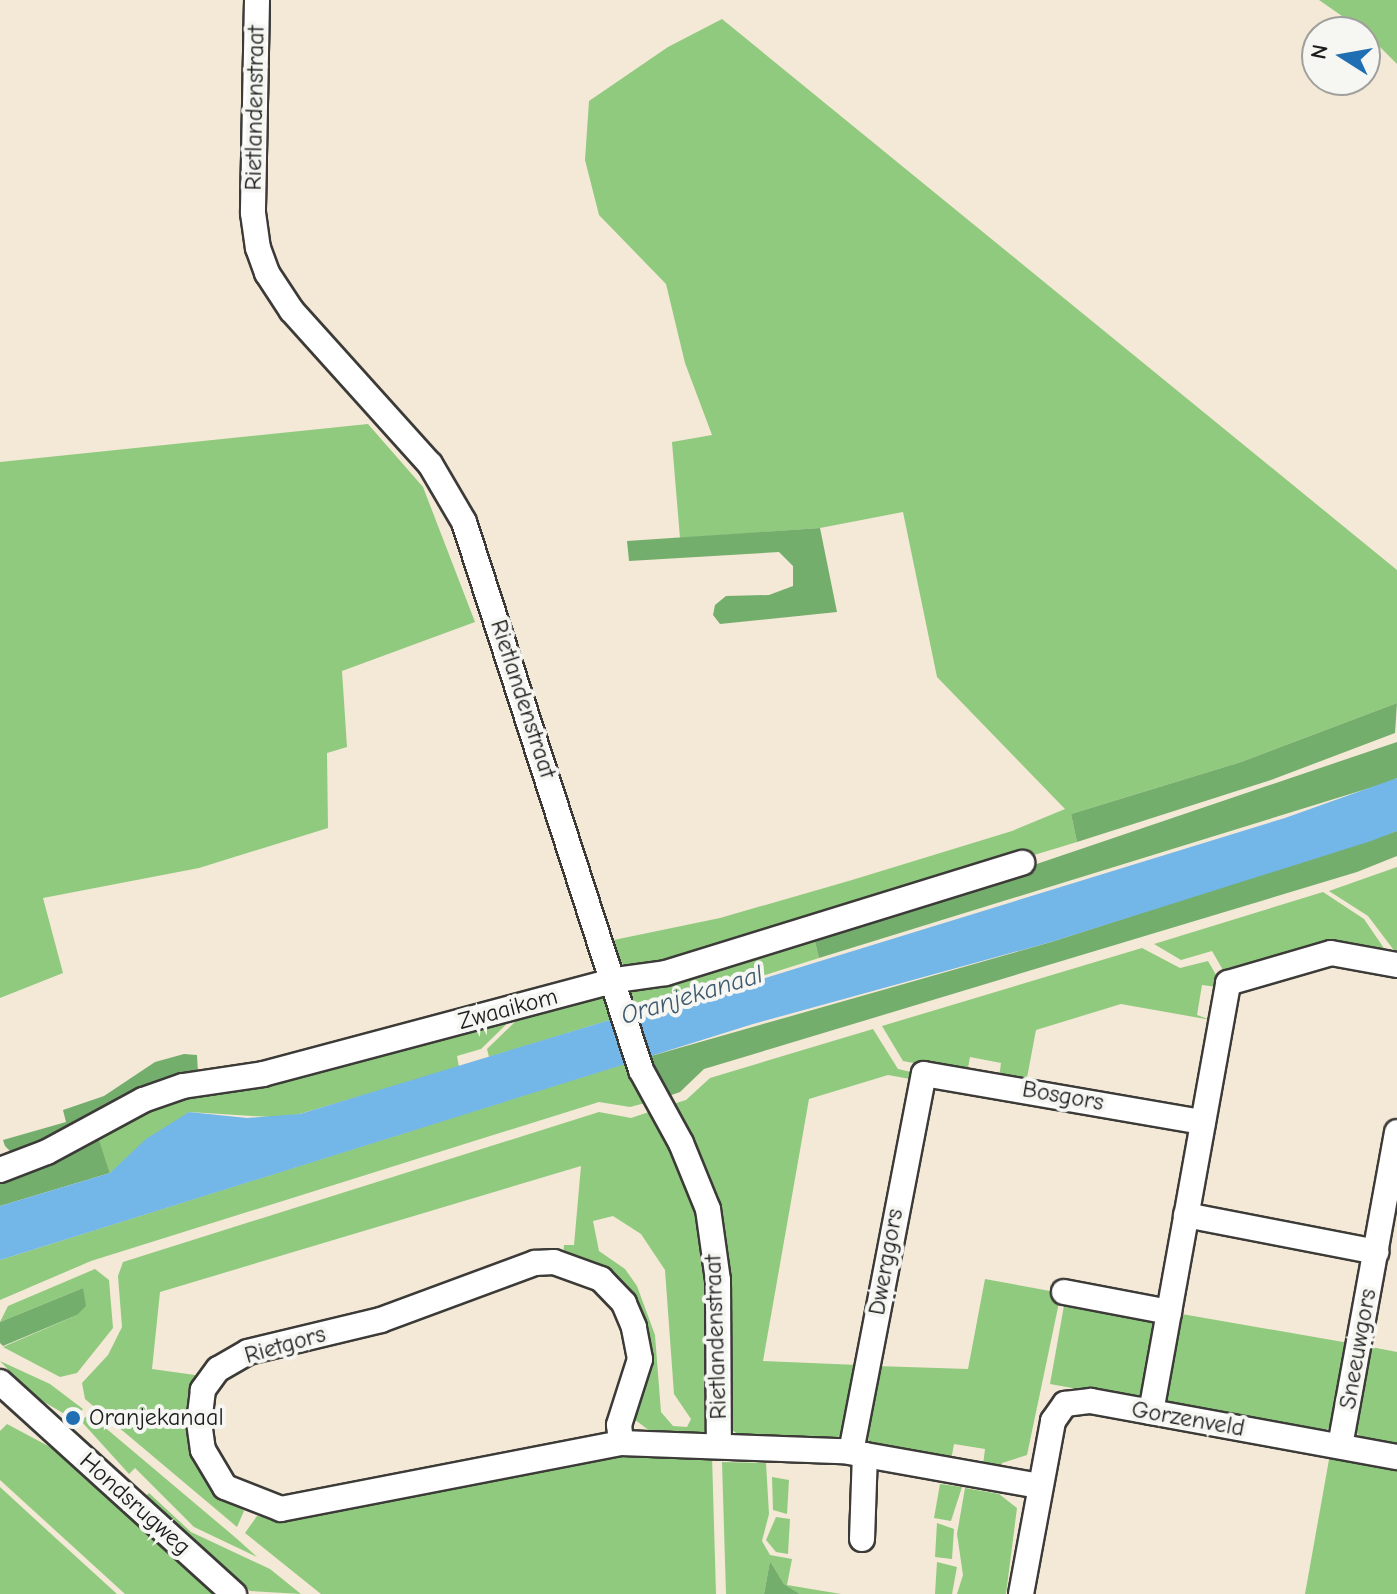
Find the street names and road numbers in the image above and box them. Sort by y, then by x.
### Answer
street label: Rietlandenstraat [239,25,271,191]
street label: Rietlandenstraat [484,616,562,782]
street label: Zwaaikom [455,982,561,1036]
street label: Bosgors [1020,1075,1106,1117]
street label: Dwerggors [862,1207,910,1317]
street label: Rietlandenstraat [699,1254,733,1420]
street label: Sneeuwgors [1333,1287,1383,1411]
street label: Rietgors [241,1320,329,1370]
street label: Gorzenveld [1129,1395,1247,1443]
street label: Hondsrugweg [74,1447,196,1561]

